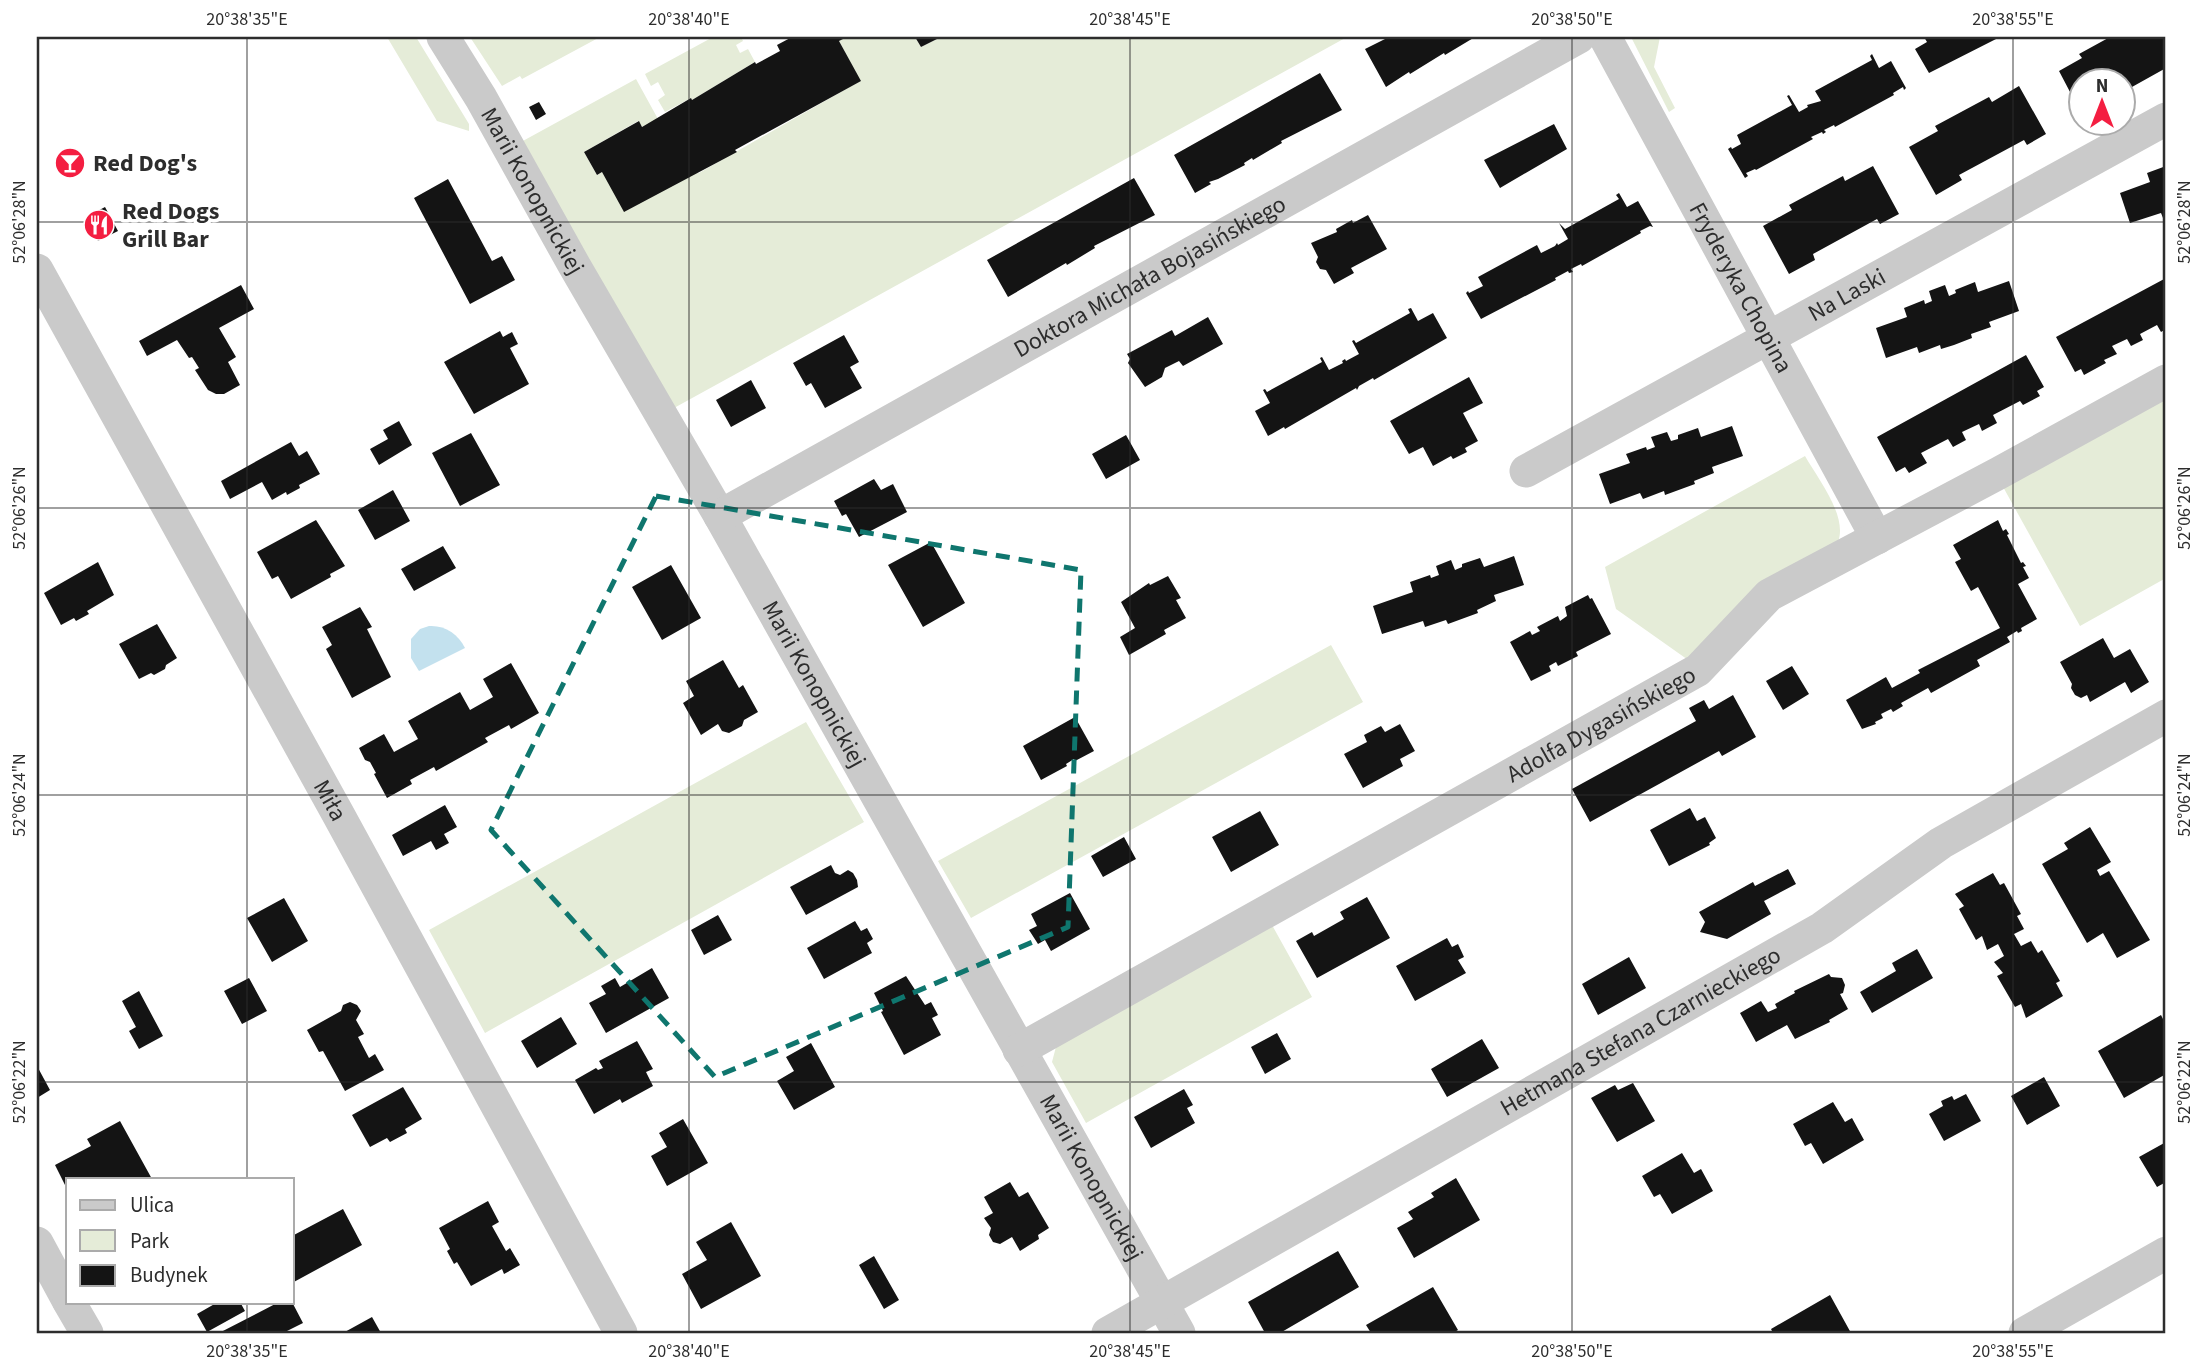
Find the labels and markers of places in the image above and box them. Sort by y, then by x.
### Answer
bar icon: Red Dog's [53,146,87,180]
place label: Red Dog's [93,146,197,181]
place label: Red Dogs Grill Bar [122,194,219,257]
restaurant icon: Red Dogs Grill Bar [82,208,116,242]

